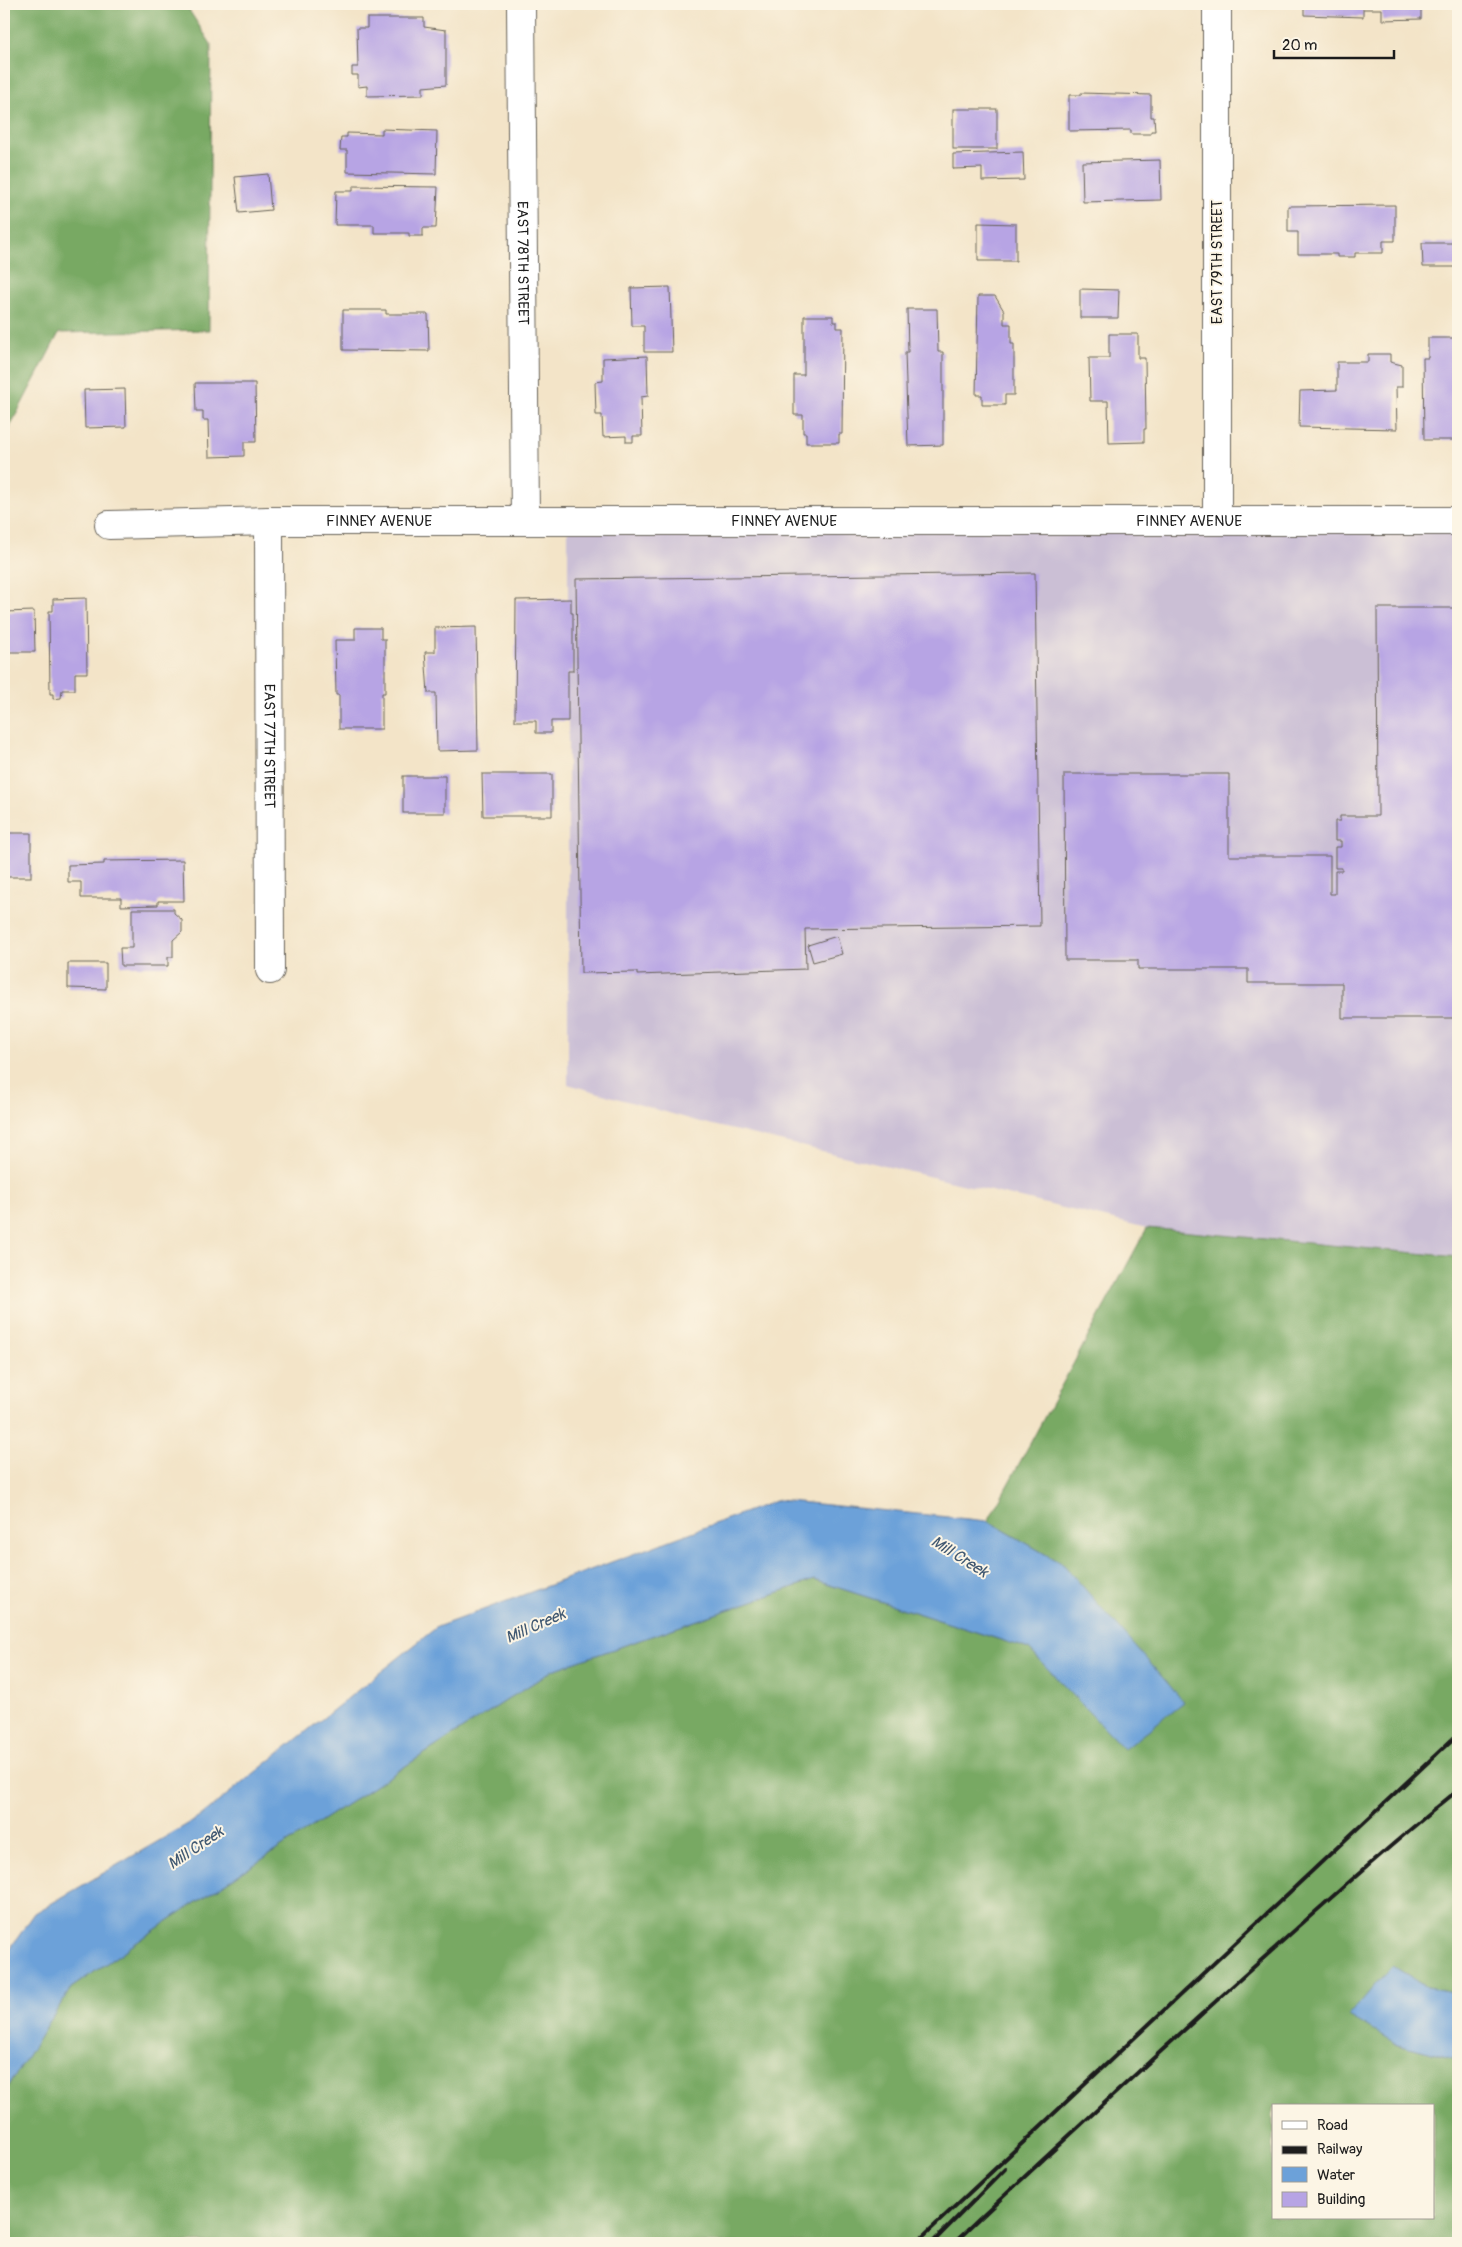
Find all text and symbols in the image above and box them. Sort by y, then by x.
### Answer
scale bar [1274,28,1394,60]
text: 20 m [1282,36,1317,55]
street label: EAST 79TH STREET [1208,200,1227,324]
street label: EAST 78TH STREET [513,201,532,325]
street label: FINNEY AVENUE [326,512,432,531]
street label: FINNEY AVENUE [731,512,837,531]
street label: FINNEY AVENUE [1136,512,1242,531]
street label: EAST 77TH STREET [259,684,279,808]
water label: Mill Creek [927,1532,993,1583]
water label: Mill Creek [502,1603,570,1648]
water label: Mill Creek [164,1821,228,1874]
legend [1272,2104,1434,2220]
text: Road [1317,2116,1348,2135]
text: Railway [1317,2140,1363,2159]
text: Water [1317,2166,1356,2185]
text: Building [1317,2190,1365,2209]

